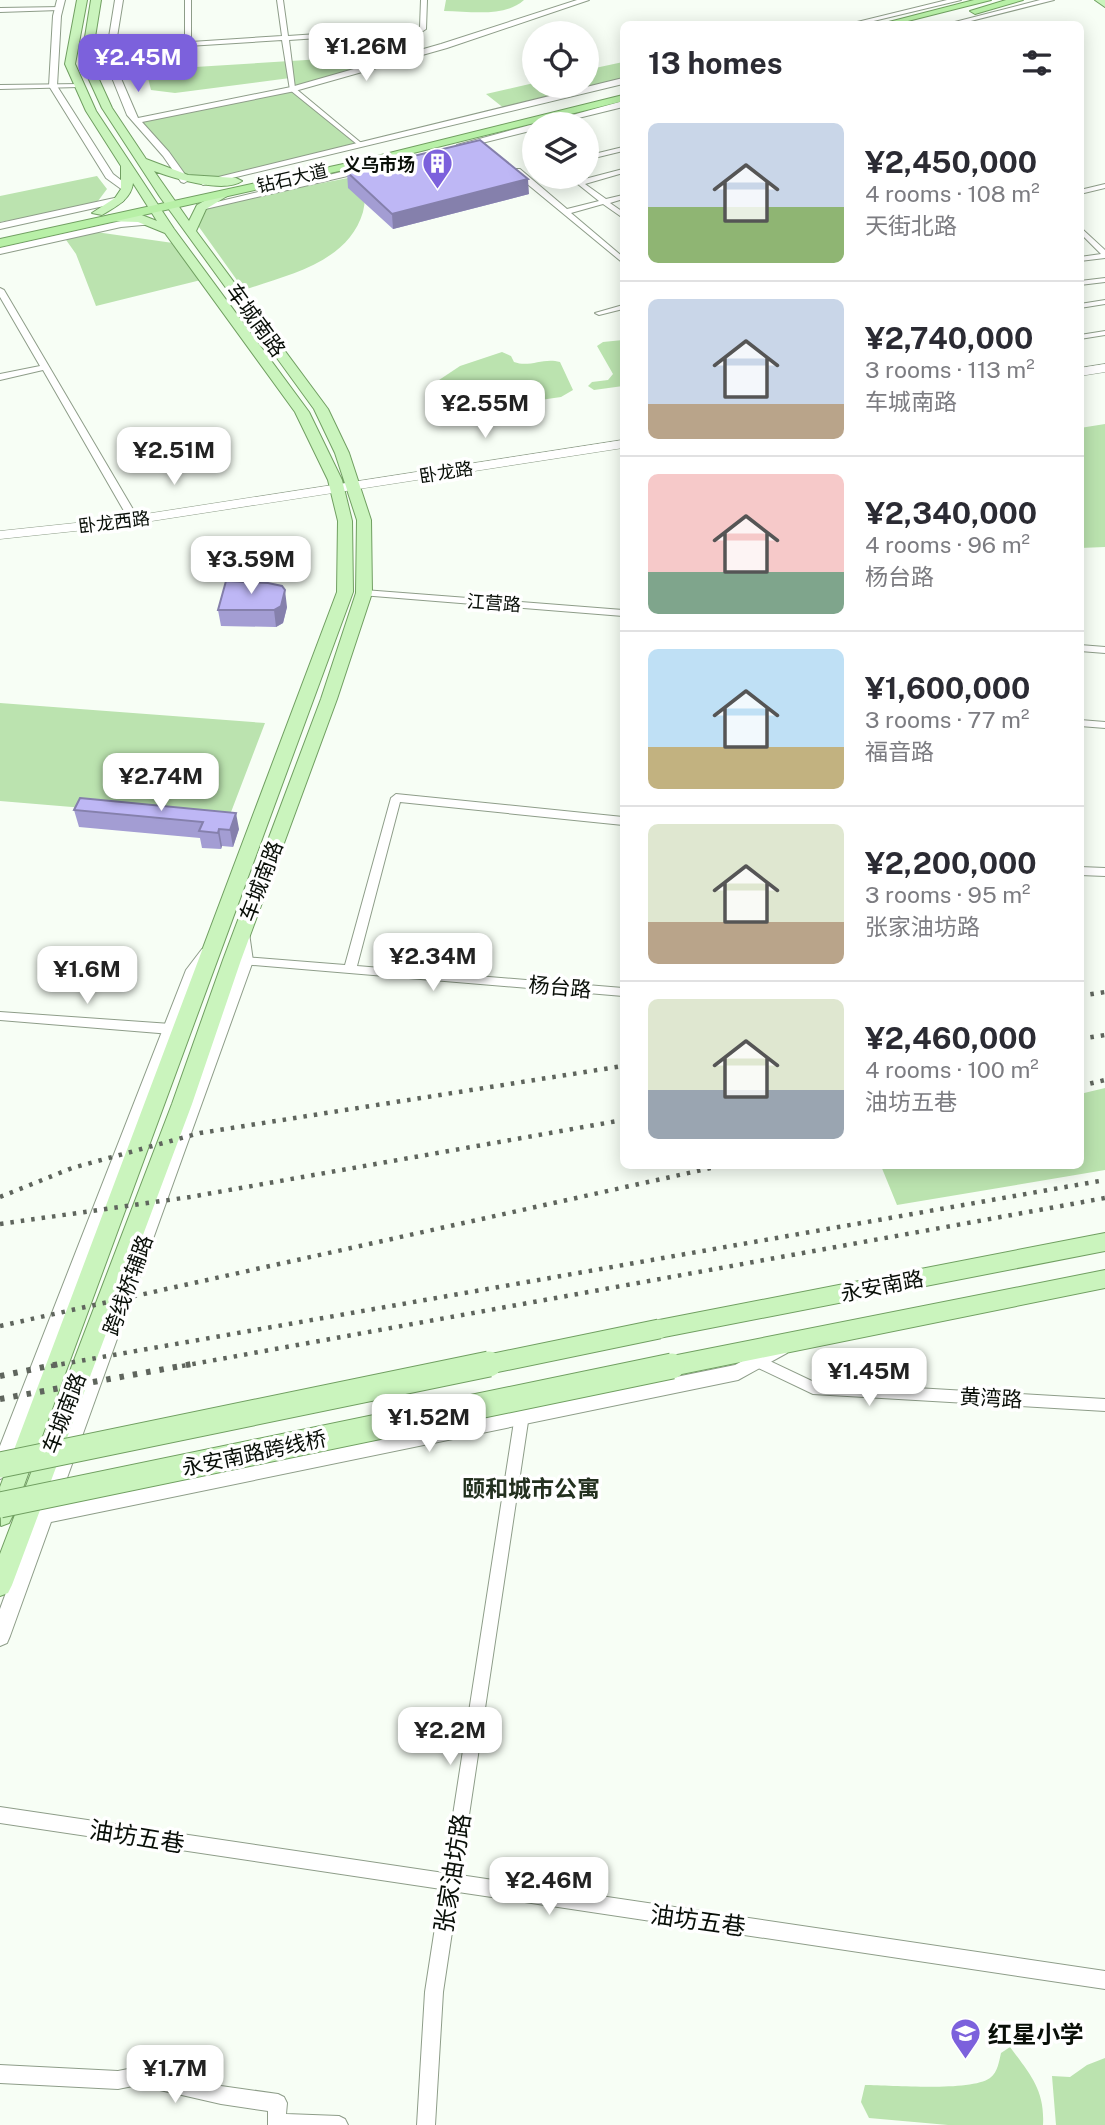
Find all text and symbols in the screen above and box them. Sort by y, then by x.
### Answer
map controls [522,21,599,189]
button: locate [522,21,599,98]
pin: ¥1.26M [309,24,423,83]
text: ¥1.26M [325,32,407,59]
pin: ¥2.45M [81,34,195,94]
text: ¥2.45M [94,43,182,70]
icon: filters [1018,44,1056,82]
text: 13 homes [648,45,783,81]
button: layers [522,112,599,189]
text: ¥2,450,000 [865,144,1037,180]
building icon: 义乌市场 [421,147,455,191]
icon: home [704,151,788,235]
place label: 义乌市场 [343,154,415,175]
street label: 钻石大道 [255,160,329,196]
text: 4 rooms · 108 m² [865,180,1040,207]
text: 天街北路 [865,212,957,239]
street label: 车城南路 [221,279,291,361]
text: ¥2,740,000 [865,320,1033,356]
icon: home [704,327,788,411]
text: 3 rooms · 113 m² [865,356,1035,383]
pin: ¥2.55M [428,380,542,440]
text: 车城南路 [865,388,957,415]
text: ¥2.55M [441,389,529,416]
pin: ¥2.51M [117,428,231,487]
text: ¥2.51M [133,436,215,463]
street label: 卧龙路 [418,457,474,487]
text: ¥2,340,000 [865,495,1037,531]
icon: home [704,502,788,586]
street label: 卧龙西路 [77,507,151,537]
text: 4 rooms · 96 m² [865,531,1030,558]
pin: ¥3.59M [194,536,308,596]
text: ¥3.59M [207,545,295,572]
text: 杨台路 [865,563,934,590]
street label: 江营路 [466,591,522,615]
text: ¥1,600,000 [865,670,1030,706]
icon: home [704,677,788,761]
text: 3 rooms · 77 m² [865,706,1029,733]
text: 福音路 [865,738,934,765]
pin: ¥2.74M [104,754,218,813]
text: ¥2.74M [119,762,203,789]
street label: 车城南路 [234,837,288,925]
text: ¥2,200,000 [865,845,1037,881]
icon: home [704,852,788,936]
text: 3 rooms · 95 m² [865,881,1031,908]
text: 张家油坊路 [865,913,980,940]
pin: ¥2.34M [376,934,490,993]
text: ¥2.34M [389,942,477,969]
pin: ¥1.6M [38,946,136,1006]
text: ¥1.6M [53,955,121,982]
street label: 杨台路 [528,972,592,1002]
text: ¥2,460,000 [865,1020,1037,1056]
icon: home [704,1027,788,1111]
text: 4 rooms · 100 m² [865,1056,1039,1083]
text: 油坊五巷 [865,1088,957,1115]
street label: 跨线桥辅路 [98,1231,158,1339]
street label: 永安南路 [838,1266,926,1306]
pin: ¥1.45M [812,1348,926,1408]
text: ¥1.45M [828,1357,910,1384]
street label: 车城南路 [37,1369,91,1457]
street label: 黄湾路 [959,1384,1023,1412]
pin: ¥1.52M [372,1394,486,1454]
text: ¥1.52M [388,1403,470,1430]
street label: 永安南路跨线桥 [180,1425,328,1481]
district label: 颐和城市公寓 [462,1475,600,1502]
pin: ¥2.2M [401,1708,499,1767]
text: ¥2.2M [414,1716,486,1743]
street label: 张家油坊路 [429,1812,475,1934]
street label: 油坊五巷 [87,1815,187,1857]
pin: ¥2.46M [492,1857,606,1917]
text: ¥2.46M [505,1866,593,1893]
street label: 油坊五巷 [649,1899,747,1941]
school or university icon: 红星小学 [948,2017,982,2061]
place label: 红星小学 [988,2020,1084,2048]
pin: ¥1.7M [126,2046,224,2105]
text: ¥1.7M [143,2054,207,2081]

